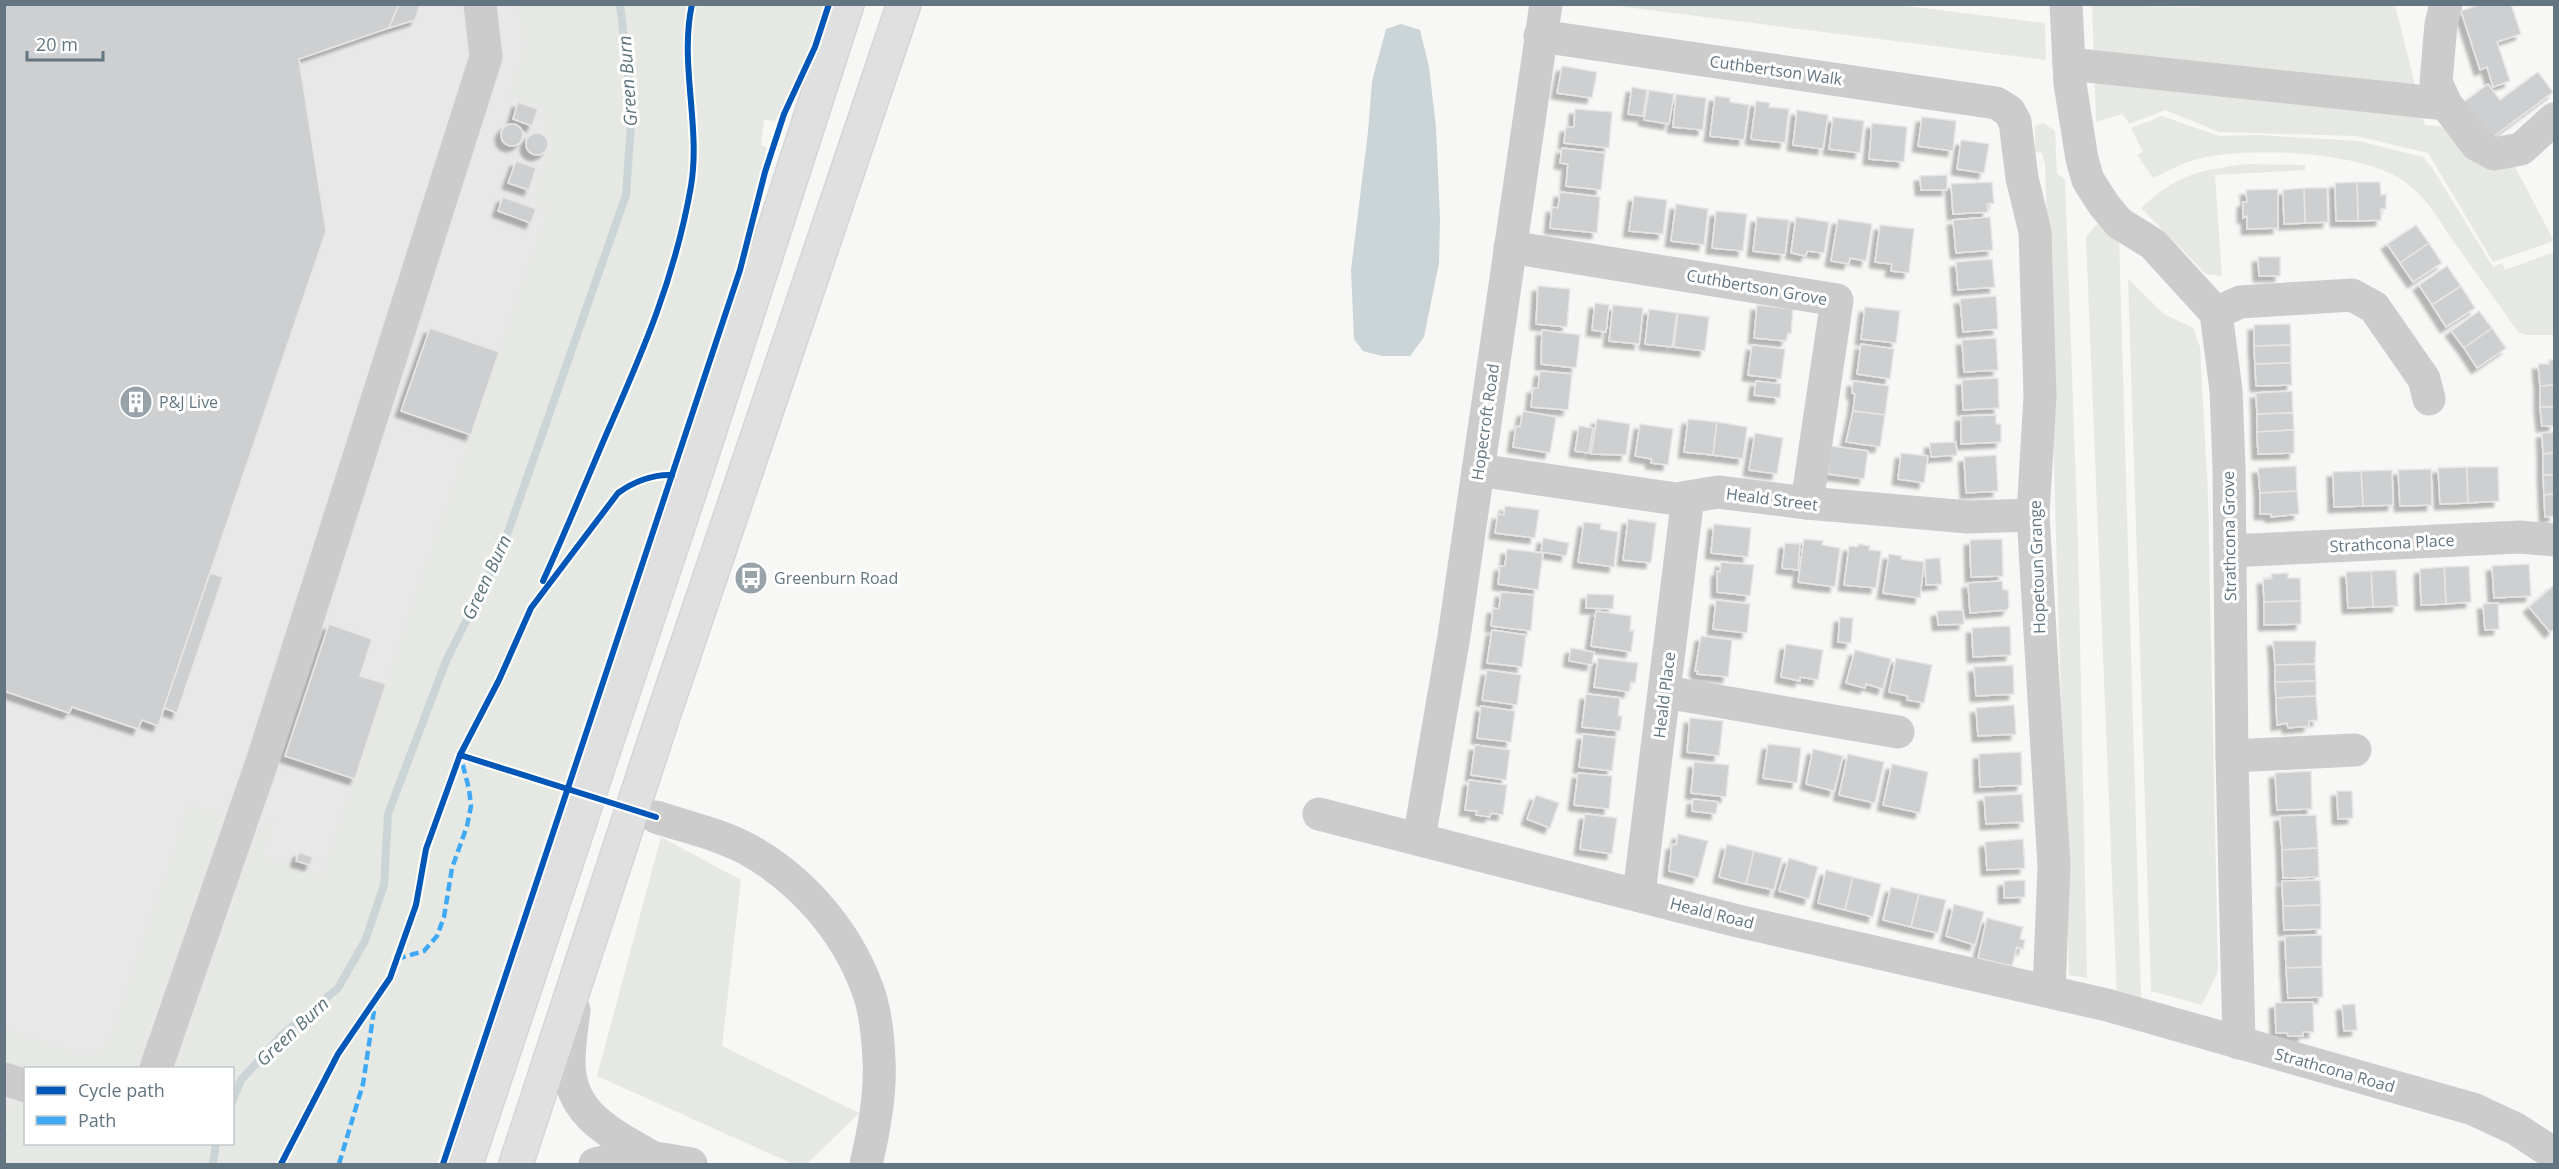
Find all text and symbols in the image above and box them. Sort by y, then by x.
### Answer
scale bar [27,24,104,62]
text: 20 m [36,32,78,56]
water label: Green Burn [612,35,642,127]
street label: Cuthbertson Walk [1708,50,1844,90]
street label: Cuthbertson Grove [1685,264,1829,310]
street label: Hopecroft Road [1466,362,1504,482]
building icon: P&J Live [118,384,154,420]
place label: P&J Live [159,391,218,413]
street label: Strathcona Grove [2217,471,2241,601]
street label: Heald Street [1725,482,1819,516]
street label: Hopetoun Grange [2024,500,2050,634]
street label: Strathcona Place [2329,529,2455,557]
water label: Green Burn [456,531,516,623]
bus stop icon: Greenburn Road [733,560,769,596]
place label: Greenburn Road [774,567,898,589]
street label: Heald Place [1648,651,1680,739]
street label: Heald Road [1668,892,1756,934]
water label: Green Burn [251,991,333,1071]
street label: Strathcona Road [2272,1042,2398,1098]
legend [24,1067,234,1145]
text: Cycle path [78,1078,165,1102]
text: Path [78,1108,116,1132]

